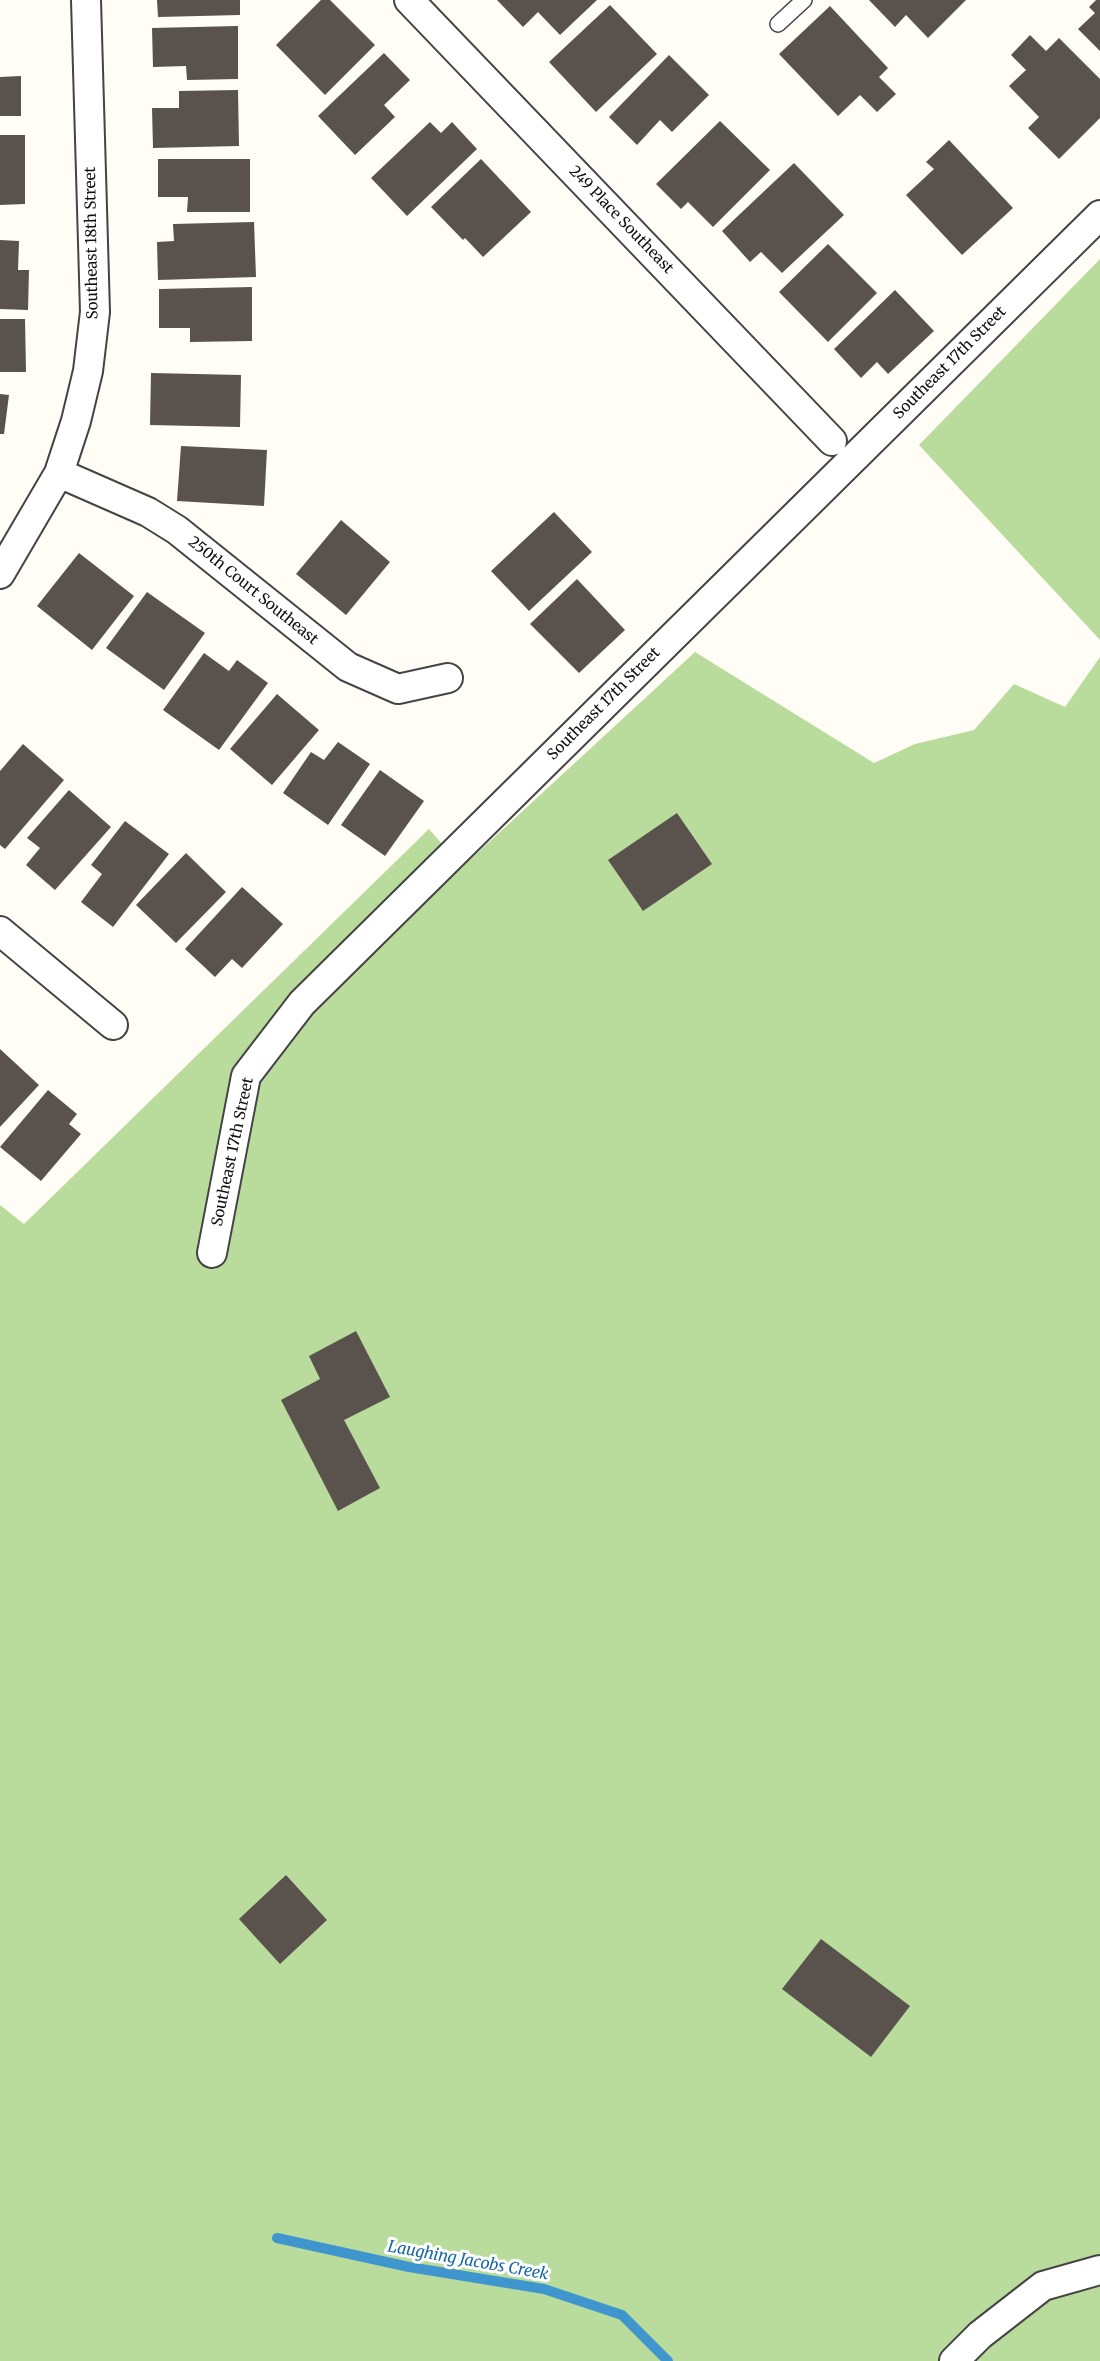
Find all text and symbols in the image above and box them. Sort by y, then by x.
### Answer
street label: 249 Place Southeast [565,163,677,277]
street label: Southeast 18th Street [82,166,102,320]
street label: Southeast 17th Street [890,303,1010,423]
street label: 250th Court Southeast [185,533,321,649]
street label: Southeast 17th Street [544,644,664,764]
street label: Southeast 17th Street [208,1076,258,1228]
water label: Laughing Jacobs Creek [386,2237,550,2285]

